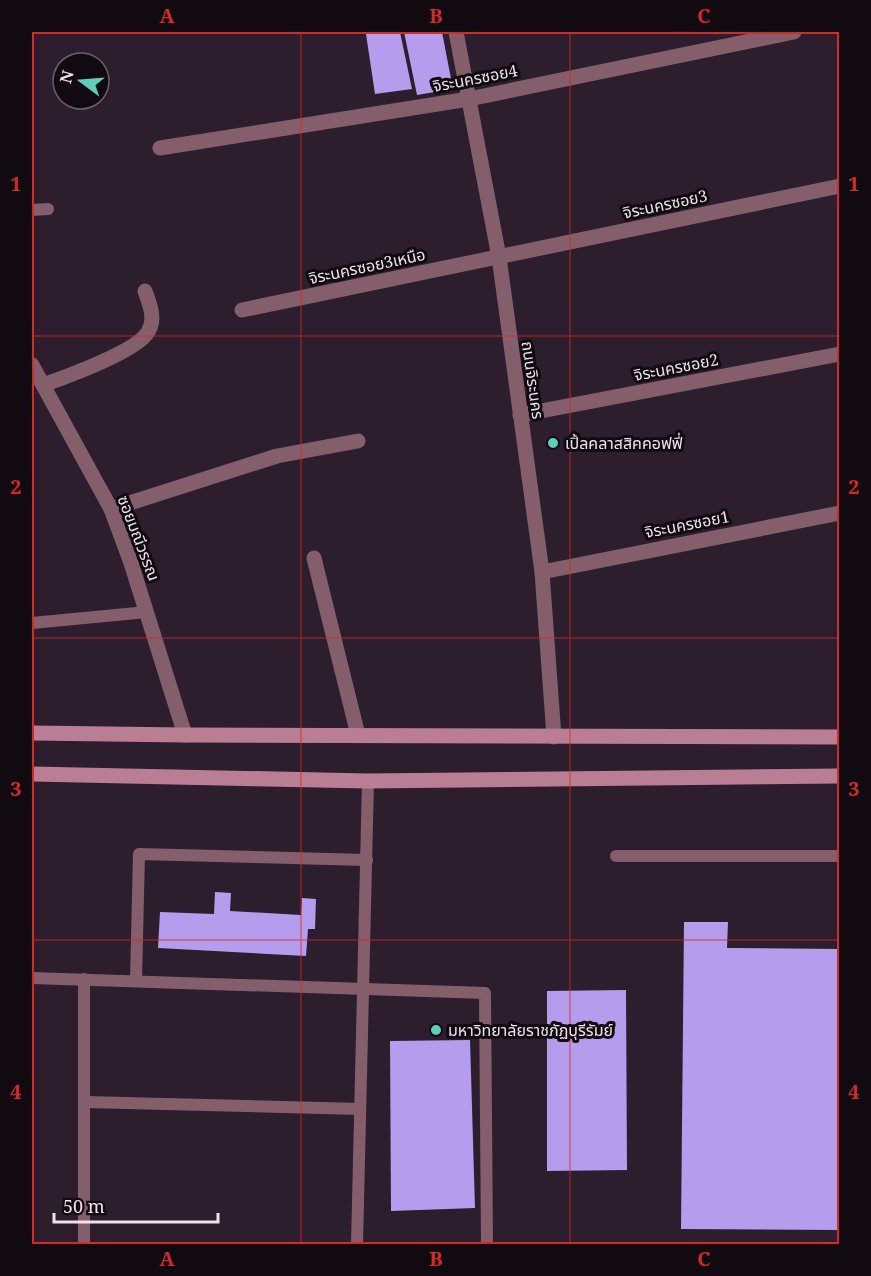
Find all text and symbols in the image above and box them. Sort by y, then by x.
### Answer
text: A [159,2,175,29]
text: B [429,2,443,29]
text: C [697,2,711,29]
north arrow [51,51,111,111]
street label: จิระนครซอย4 [430,59,519,97]
text: N [54,67,79,86]
text: 1 [10,170,22,197]
text: 1 [848,170,860,197]
street label: จิระนครซอย3 [620,184,709,224]
street label: จิระนครซอย3เหนือ [306,243,427,289]
street label: ถนนจิระนคร [517,340,549,421]
street label: จิระนครซอย2 [631,348,720,386]
place label: เปิ้ลคลาสสิคคอฟฟี่ [565,432,683,454]
marker: เปิ้ลคลาสสิคคอฟฟี่ [546,436,560,450]
text: 2 [10,473,22,500]
text: 2 [848,473,860,500]
street label: ซอยมณีวรรณ [113,492,165,584]
street label: จิระนครซอย1 [642,505,731,543]
text: 3 [10,775,22,802]
text: 3 [848,775,860,802]
place label: มหาวิทยาลัยราชภัฏบุรีรัมย์ [448,1019,613,1041]
marker: มหาวิทยาลัยราชภัฏบุรีรัมย์ [429,1023,443,1037]
text: 4 [10,1078,22,1105]
text: 4 [848,1078,860,1105]
scale bar [54,1186,218,1224]
text: 50 m [63,1194,105,1218]
text: A [159,1245,175,1272]
text: B [429,1245,443,1272]
text: C [697,1245,711,1272]

